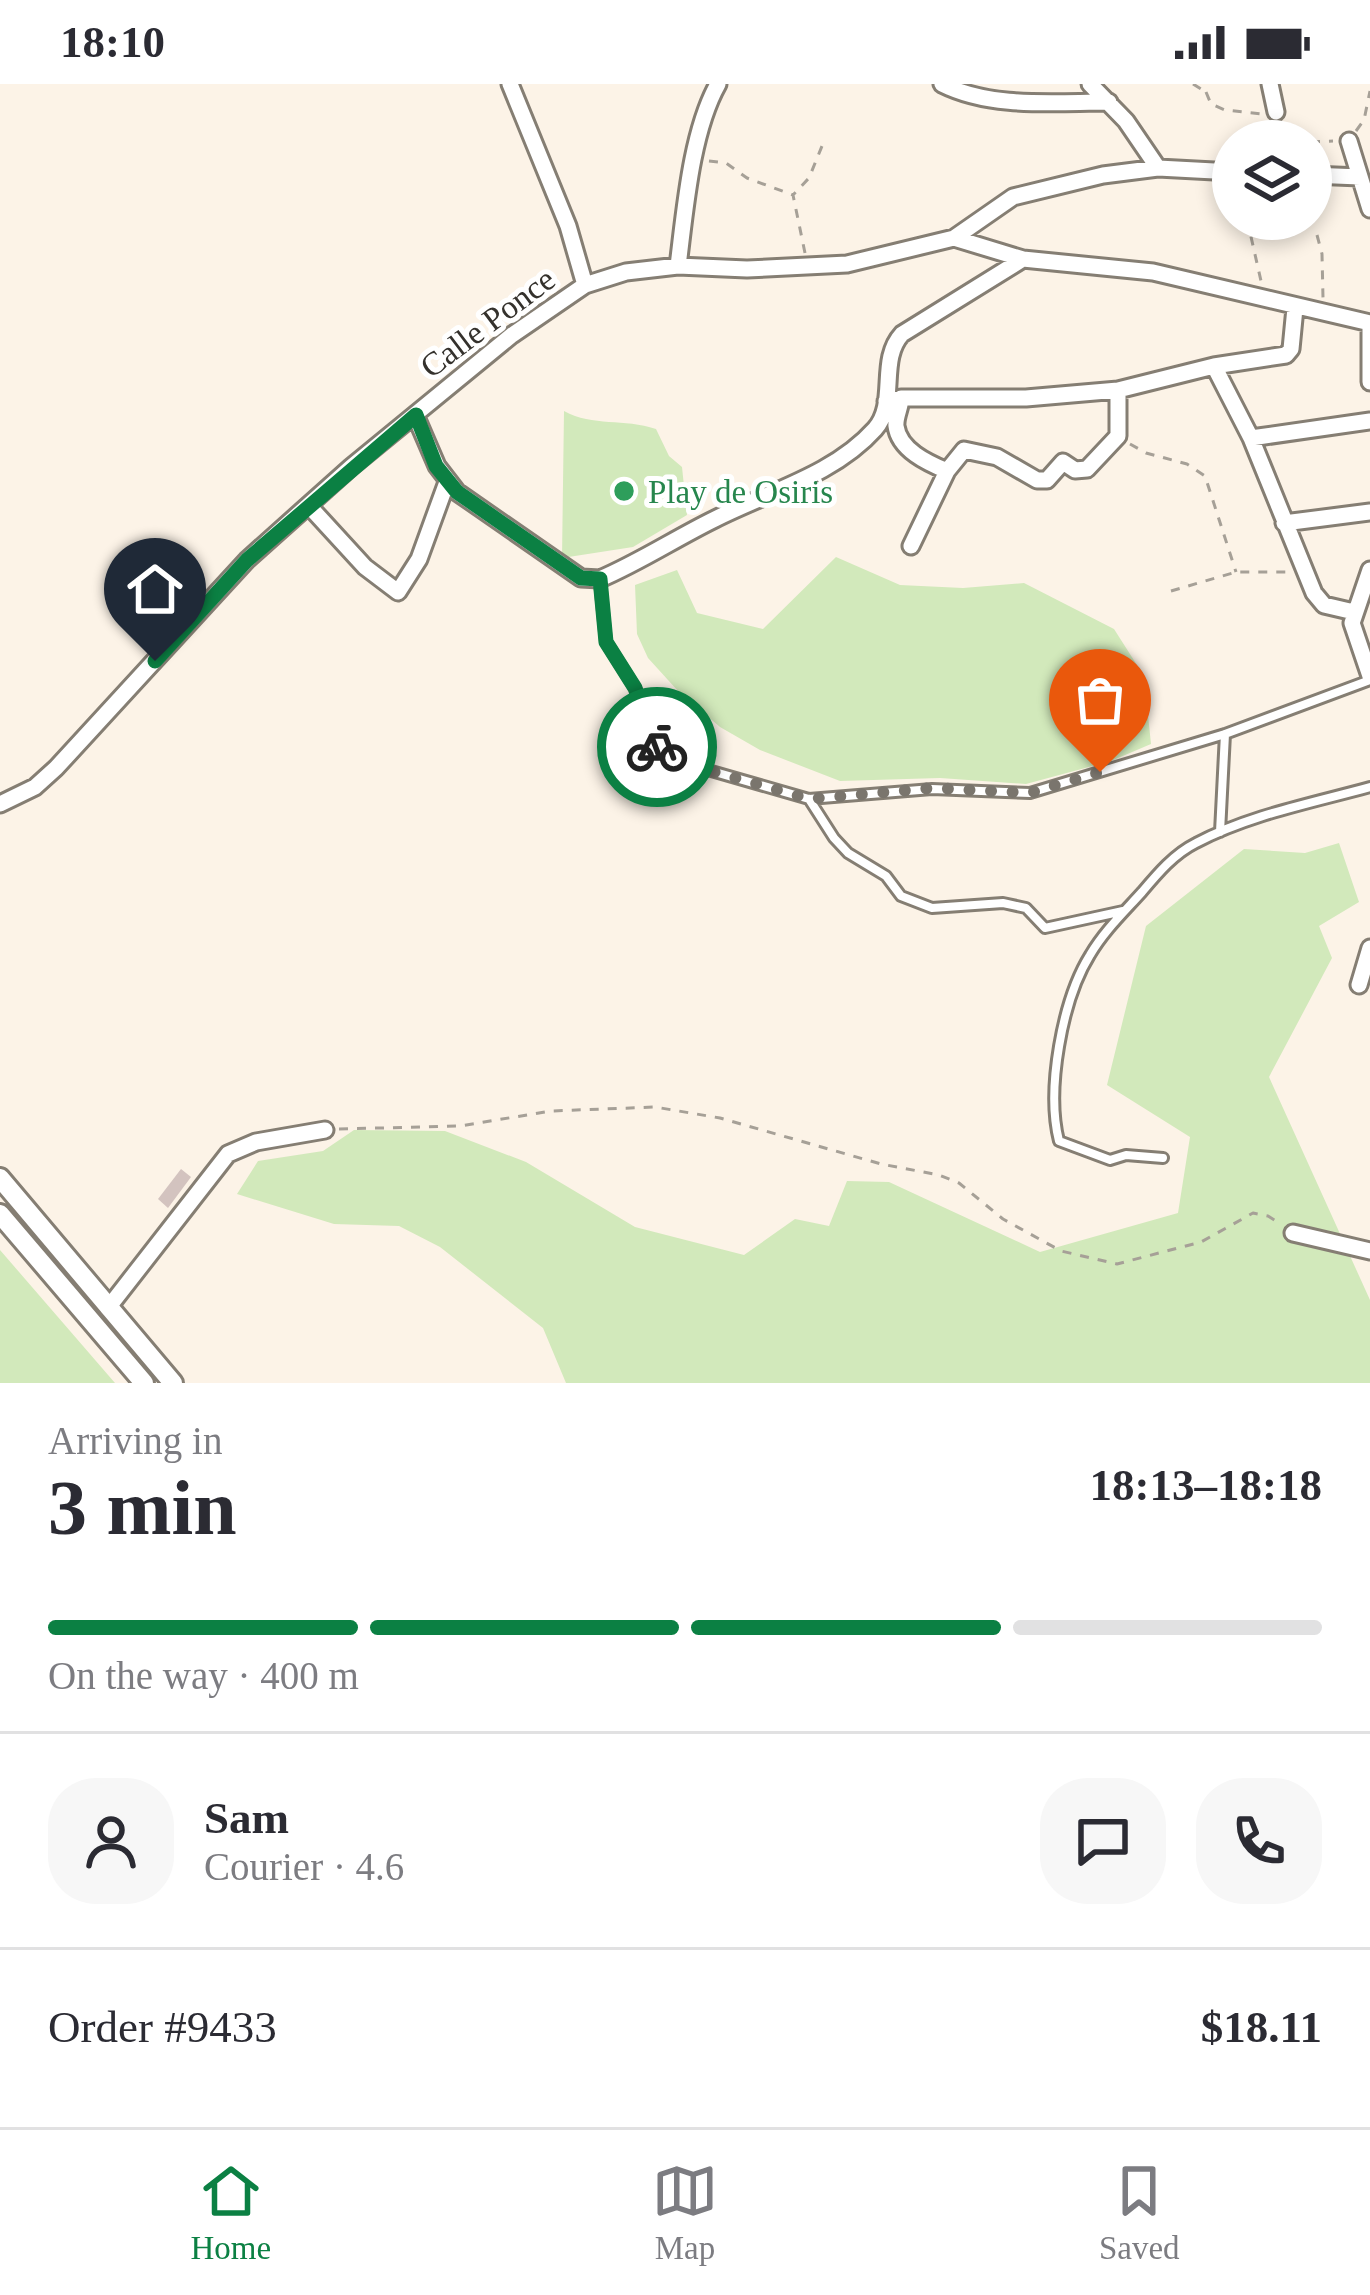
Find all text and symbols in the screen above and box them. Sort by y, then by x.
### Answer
text: 18:10 [60,17,165,67]
map controls [1212,120,1332,240]
button: layers [1212,120,1332,240]
street label: Calle Ponce [413,261,562,385]
place label: Play de Osiris [648,474,833,510]
marker: Play de Osiris [611,478,637,504]
pin [104,538,206,661]
icon: home [122,556,188,622]
pin [1049,649,1151,772]
icon: bag [1067,667,1133,733]
courier [597,687,717,807]
icon: bike [624,714,690,780]
text: Arriving in [48,1419,222,1462]
text: 18:13–18:18 [1090,1460,1322,1510]
text: 3 min [48,1464,237,1551]
text: On the way · 400 m [48,1654,359,1697]
button: person [48,1778,174,1904]
button: chat [1040,1778,1166,1904]
button: phone [1196,1778,1322,1904]
text: Sam [204,1793,289,1843]
text: Courier · 4.6 [204,1845,404,1888]
text: Order #9433 [48,2002,277,2052]
text: $18.11 [1201,2002,1322,2052]
tab: Home [190,2158,271,2267]
tab: Map [652,2158,718,2267]
tab: Saved [1099,2158,1180,2267]

